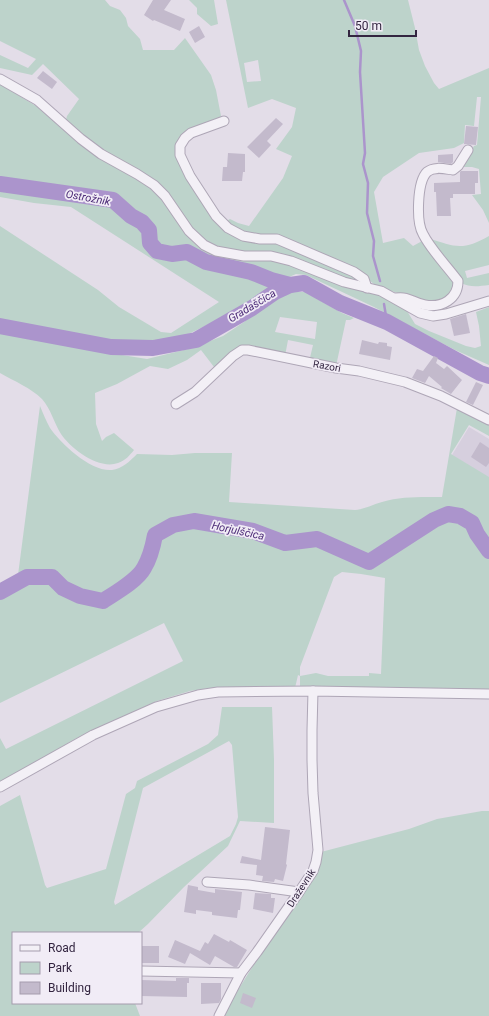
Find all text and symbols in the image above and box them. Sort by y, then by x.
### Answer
scale bar [349,12,416,38]
text: 50 m [355,19,382,33]
water label: Ostrožnik [65,188,112,208]
water label: Gradaščica [226,287,278,325]
street label: Razori [312,358,342,374]
water label: Horjulščica [211,519,266,543]
street label: Draževnik [285,866,318,909]
legend [12,932,142,1004]
text: Road [48,941,76,955]
text: Park [48,961,73,975]
text: Building [48,981,91,995]

